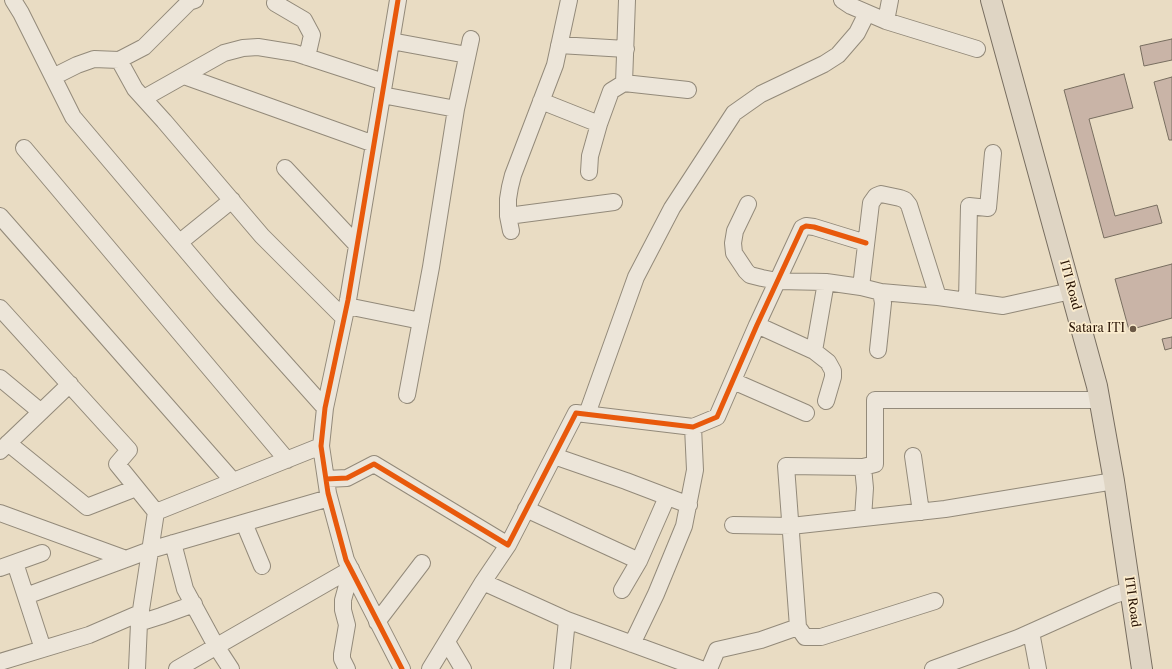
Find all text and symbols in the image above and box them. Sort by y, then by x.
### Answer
street label: ITI Road [1056,259,1084,311]
place label: Satara ITI [1068,322,1125,336]
marker: Satara ITI [1128,324,1138,334]
street label: ITI Road [1121,576,1143,628]

